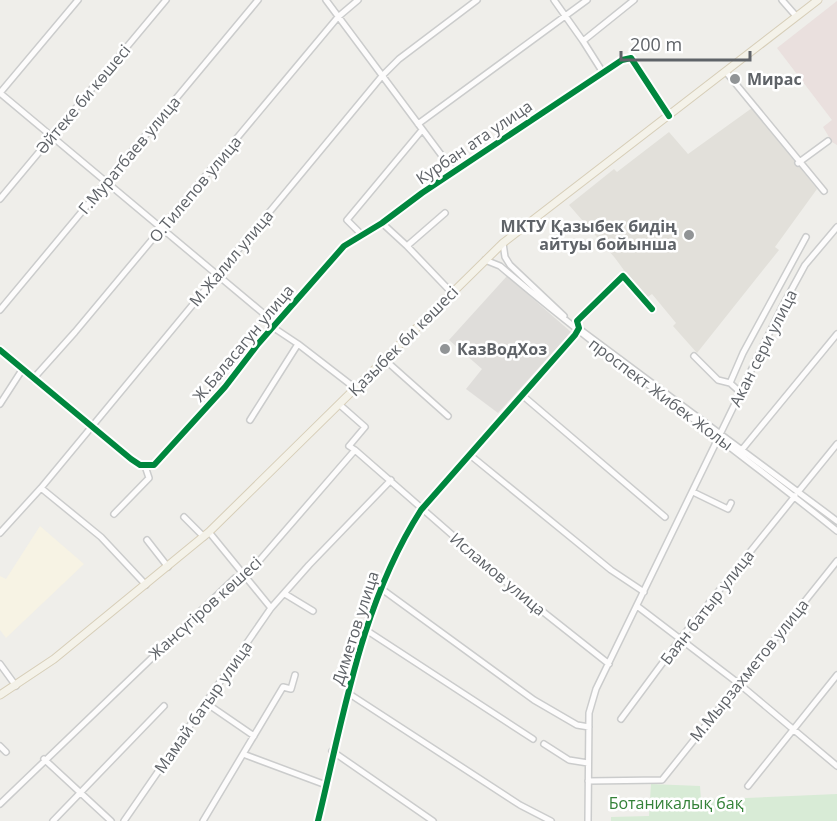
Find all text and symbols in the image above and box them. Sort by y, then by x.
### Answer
scale bar [621,24,750,62]
text: 200 m [630,32,682,56]
street label: Әйтеке би көшесі [31,40,135,158]
place label: Мирас [747,68,802,90]
marker: Мирас [728,72,742,86]
street label: Г.Муратбаев улица [73,91,185,219]
street label: Курбан ата улица [411,95,537,189]
street label: О.Тилепов улица [144,131,246,247]
street label: М.Жалил улица [184,205,278,311]
place label: МКТУ Қазыбек бидің айтуы бойынша [501,215,677,255]
marker: МКТУ Қазыбек бидің айтуы бойынша [682,228,696,242]
street label: Ж.Баласагун улица [188,280,298,406]
street label: Қазыбек би көшесі [343,281,463,401]
street label: Акан сери улица [724,286,802,410]
street label: проспект Жибек Жолы [585,333,737,455]
place label: КазВодХоз [457,338,547,360]
marker: КазВодХоз [438,342,452,356]
street label: Исламов улица [445,527,551,621]
street label: Баян батыр улица [655,545,759,669]
street label: Жансүгіров көшесі [144,551,266,665]
street label: Диметов улица [326,568,384,688]
street label: М.Мырзахметов улица [685,594,813,746]
street label: Мамай батыр улица [149,637,257,777]
park label: Ботаникалық бақ [609,792,744,814]

